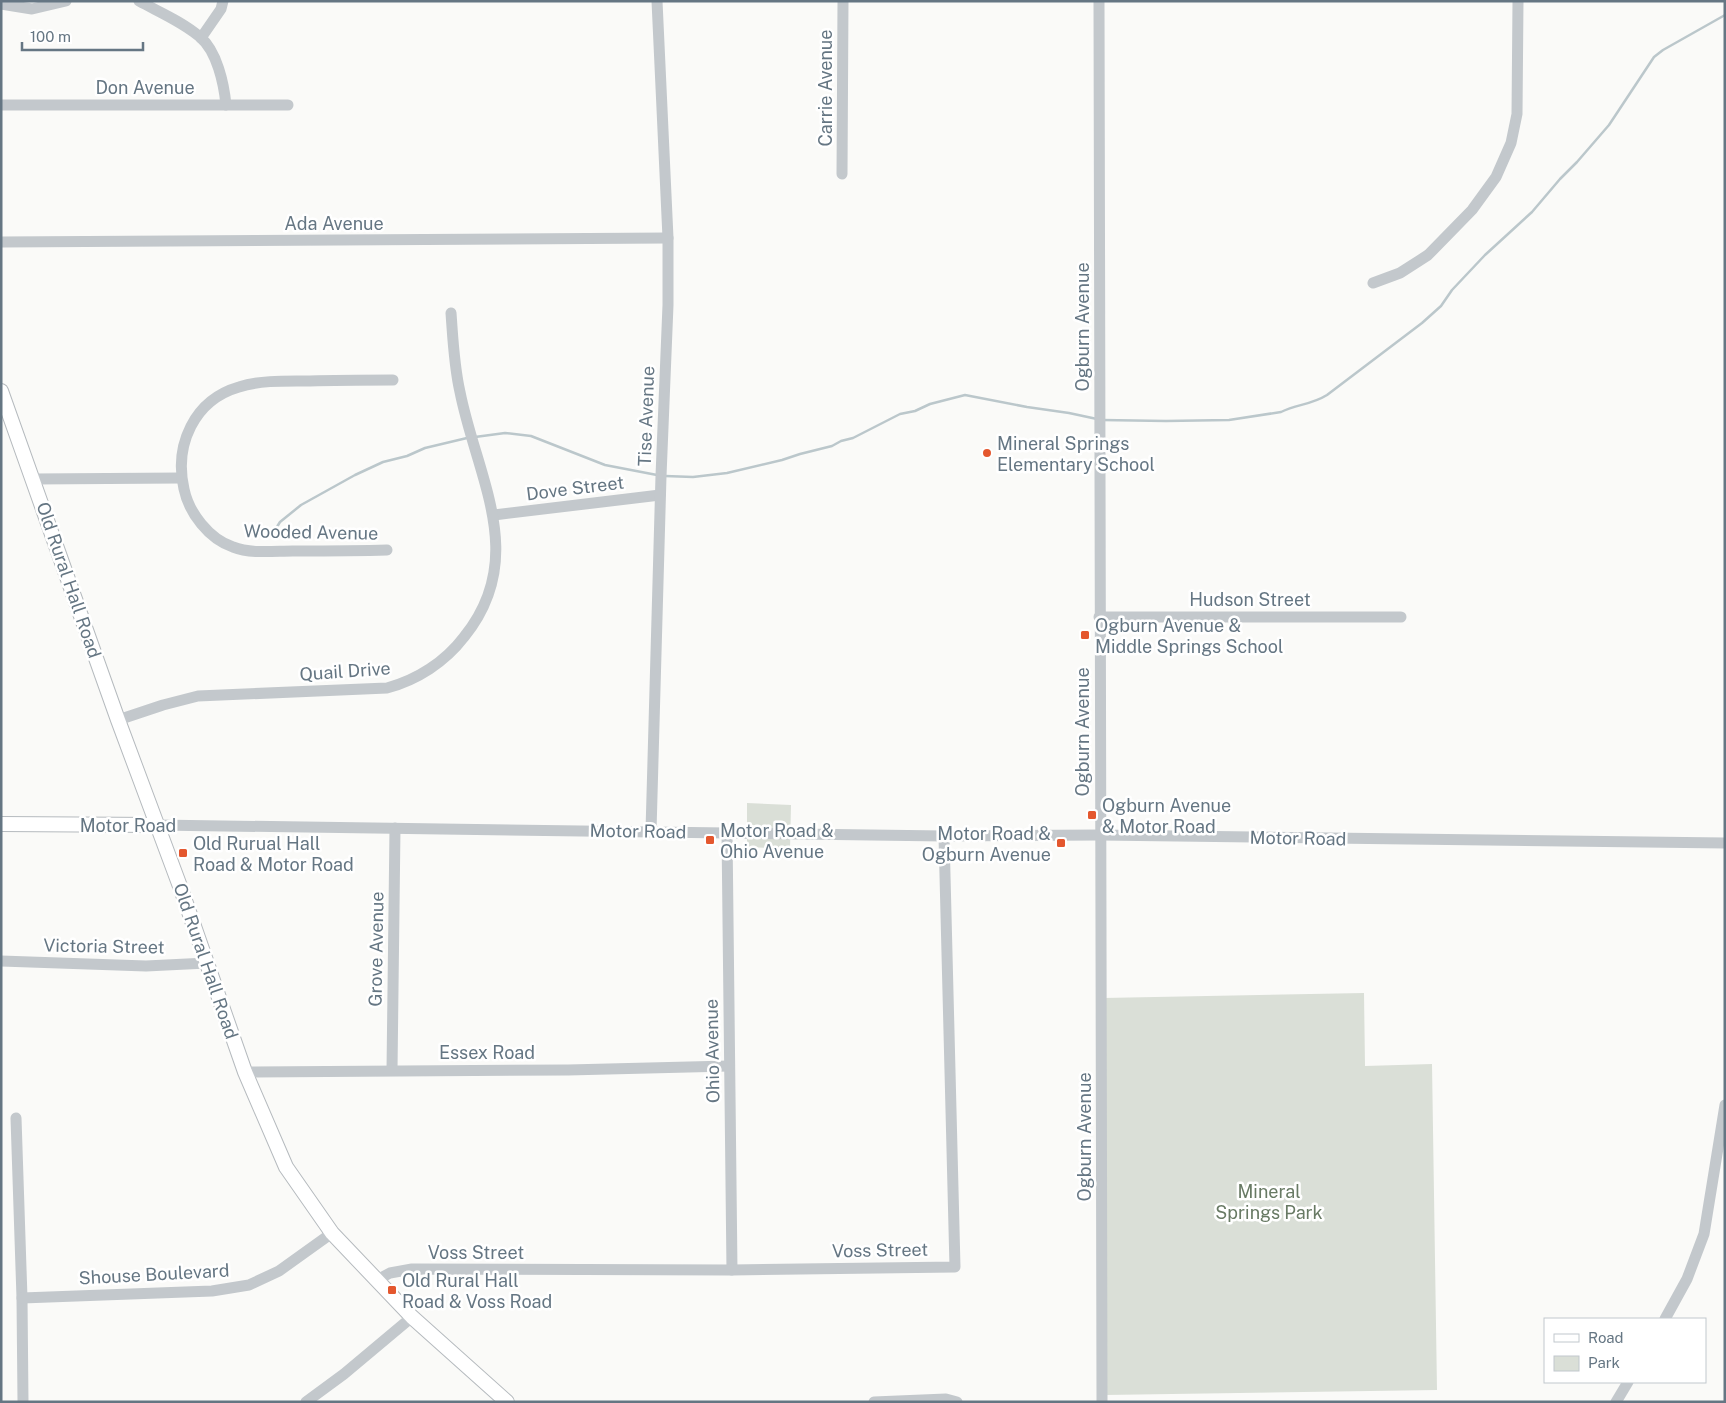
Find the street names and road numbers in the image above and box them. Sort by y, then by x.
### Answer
street label: Carrie Avenue [815,29,836,147]
street label: Don Avenue [95,77,195,98]
street label: Ada Avenue [284,213,384,234]
street label: Ogburn Avenue [1072,262,1093,392]
street label: Tise Avenue [634,365,658,467]
street label: Dove Street [525,472,625,504]
street label: Old Rural Hall Road [32,499,106,661]
street label: Wooded Avenue [244,520,378,544]
street label: Hudson Street [1189,589,1311,610]
street label: Quail Drive [299,657,391,685]
street label: Ogburn Avenue [1072,667,1093,797]
street label: Motor Road [80,815,176,836]
street label: Motor Road [590,820,686,842]
street label: Motor Road [1250,827,1346,849]
street label: Old Rural Hall Road [169,880,243,1042]
street label: Grove Avenue [364,891,388,1007]
street label: Victoria Street [43,934,165,958]
street label: Ohio Avenue [701,999,723,1103]
street label: Essex Road [439,1042,535,1063]
street label: Ogburn Avenue [1074,1072,1095,1202]
street label: Voss Street [832,1239,928,1261]
street label: Voss Street [428,1242,524,1263]
street label: Shouse Boulevard [78,1260,230,1288]

